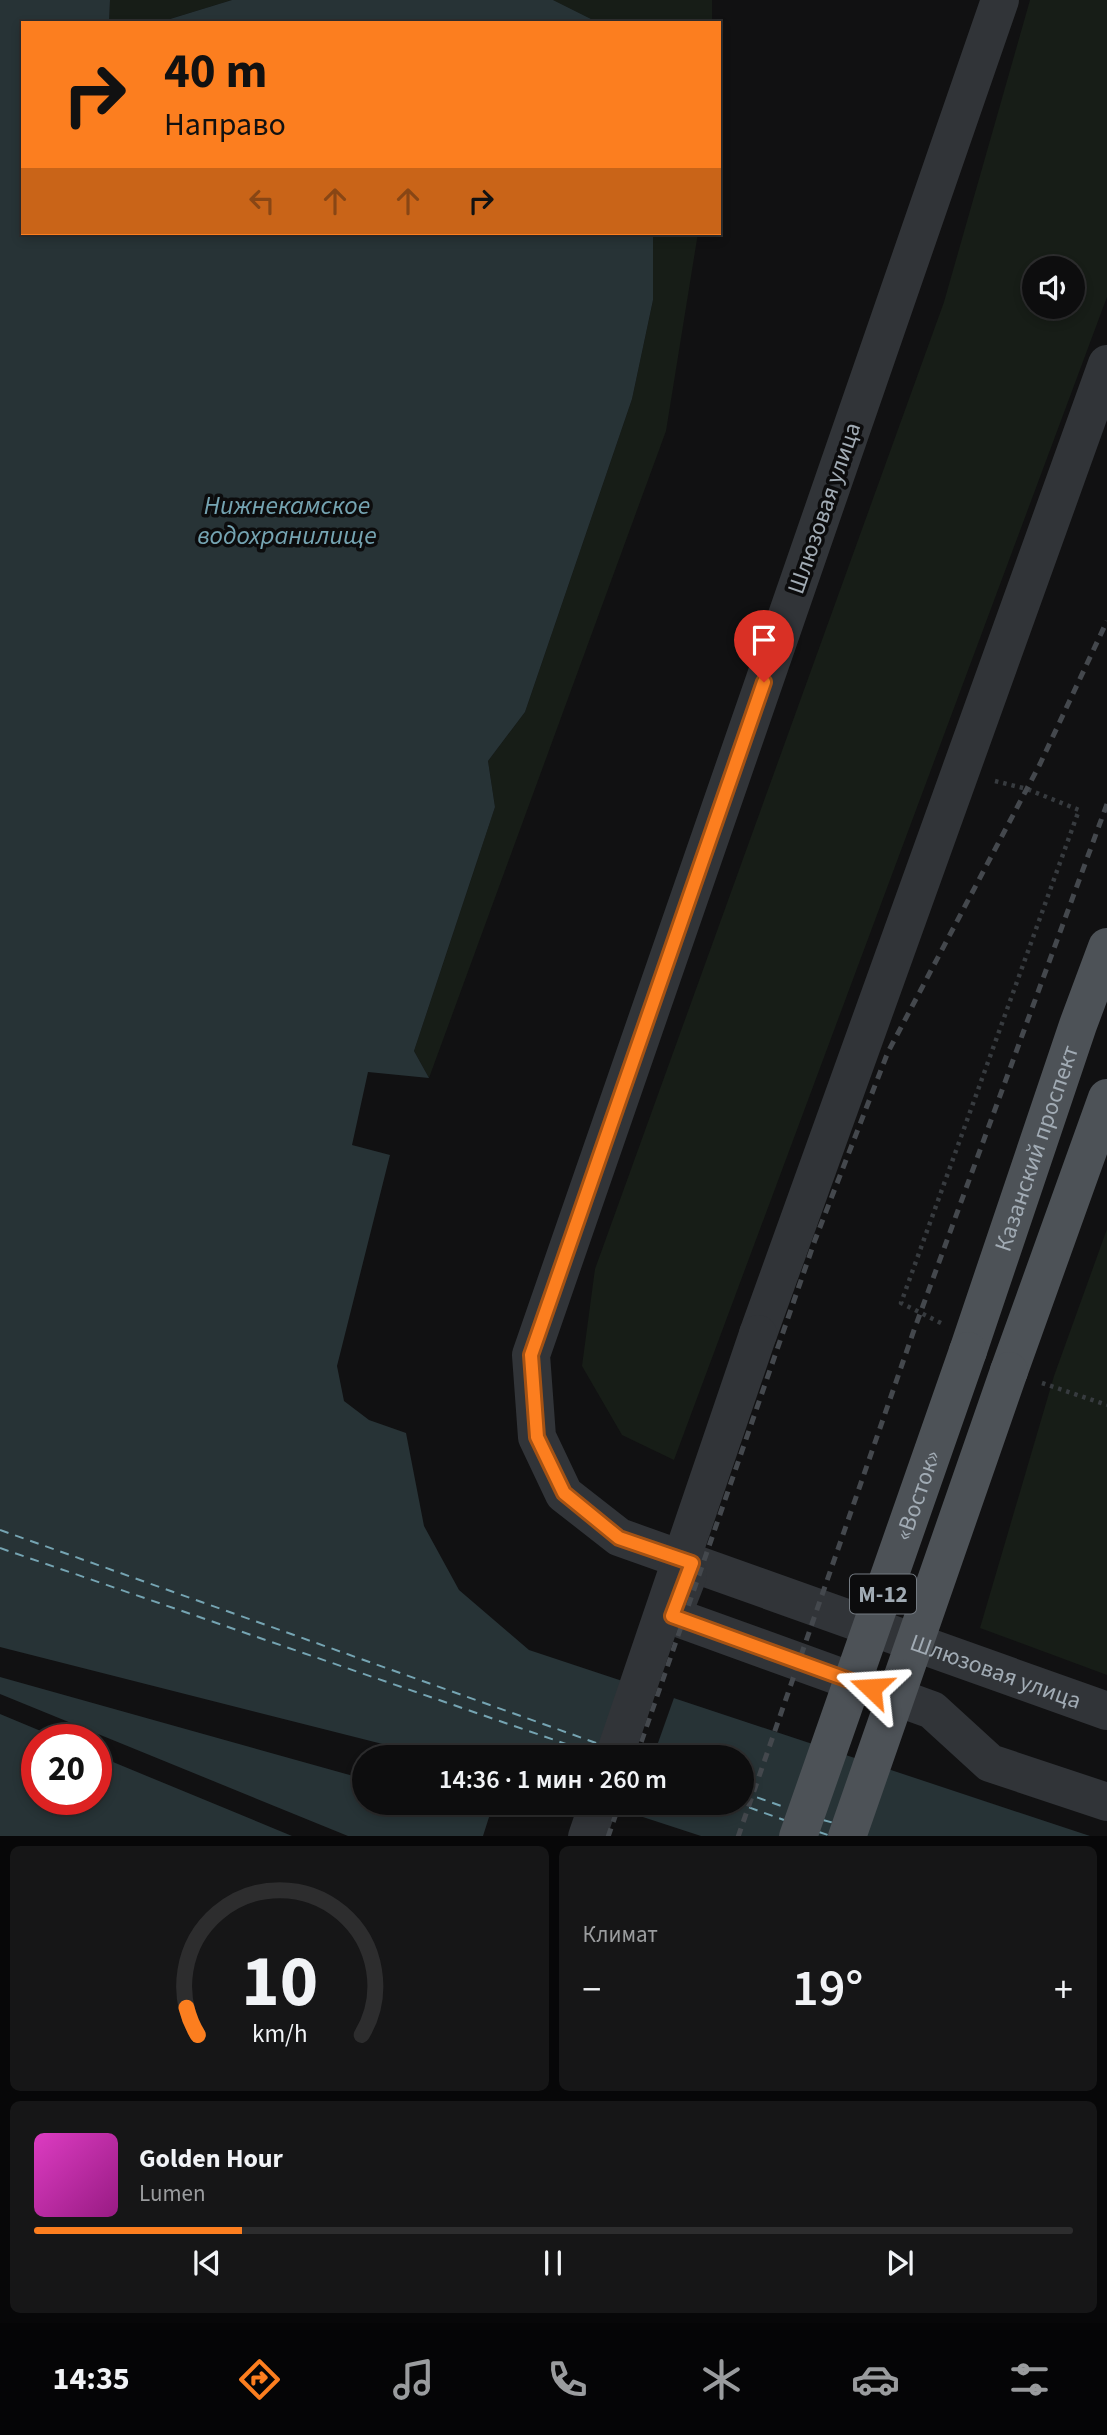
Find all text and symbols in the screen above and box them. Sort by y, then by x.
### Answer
text: 40 m [164,37,268,107]
icon: right [49,49,140,140]
text: Направо [164,102,286,148]
icon: left [243,182,281,220]
icon: ahead [316,182,354,220]
icon: ahead [389,182,427,220]
icon: right [462,182,500,220]
map controls [1022,256,1085,319]
button: sound [1022,256,1085,319]
street label: Шлюзовая улица [779,418,870,599]
water label: Нижнекамское водохранилище [197,487,377,554]
pin [734,610,794,682]
icon: arrive [745,621,783,659]
street label: Казанский проспект [986,1041,1088,1256]
street label: «Восток» [886,1446,950,1545]
road number: М-12 [850,1574,916,1614]
street label: Шлюзовая улица [905,1625,1086,1718]
position arrow [834,1651,908,1725]
speed limit sign: 20 [21,1724,112,1815]
text: 14:36 · 1 мин · 260 m [439,1761,667,1798]
text: Климат [583,1918,658,1951]
text: 10 [241,1930,318,2034]
text: 19° [792,1952,863,2026]
text: − [583,1963,601,2017]
text: + [1054,1963,1073,2017]
text: km/h [252,2015,307,2051]
text: Golden Hour [139,2140,283,2177]
text: Lumen [139,2177,206,2210]
icon: previous [188,2244,226,2282]
icon: pause [534,2244,572,2282]
icon: next [881,2244,919,2282]
icon: directions [235,2355,284,2404]
icon: music [389,2355,438,2404]
icon: phone [543,2355,592,2404]
icon: climate [697,2355,746,2404]
icon: car [851,2355,900,2404]
icon: filters [1005,2355,1054,2404]
text: 14:35 [53,2356,130,2402]

